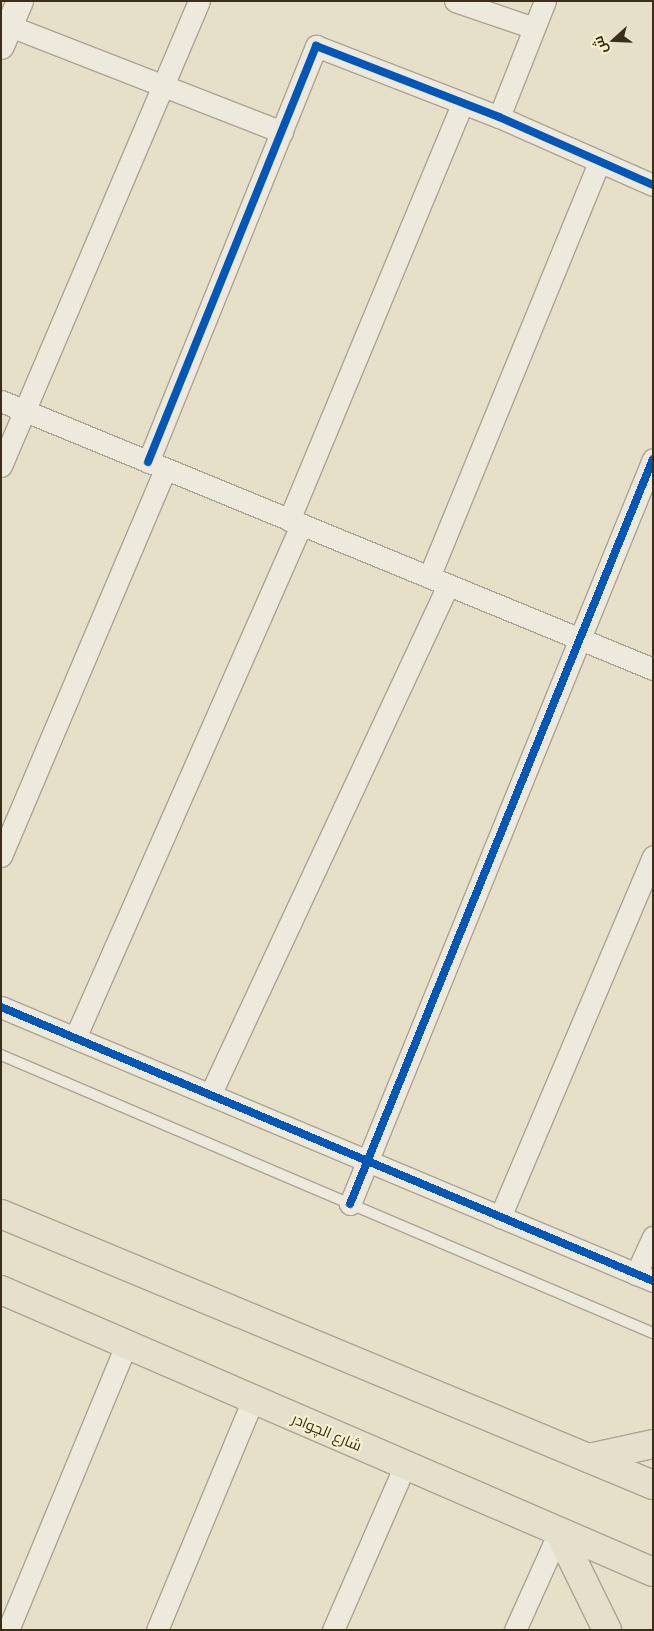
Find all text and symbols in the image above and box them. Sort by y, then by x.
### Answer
north arrow [589,15,639,65]
text: ش [587,34,611,57]
street label: شارع الچوادر [289,1409,365,1455]

